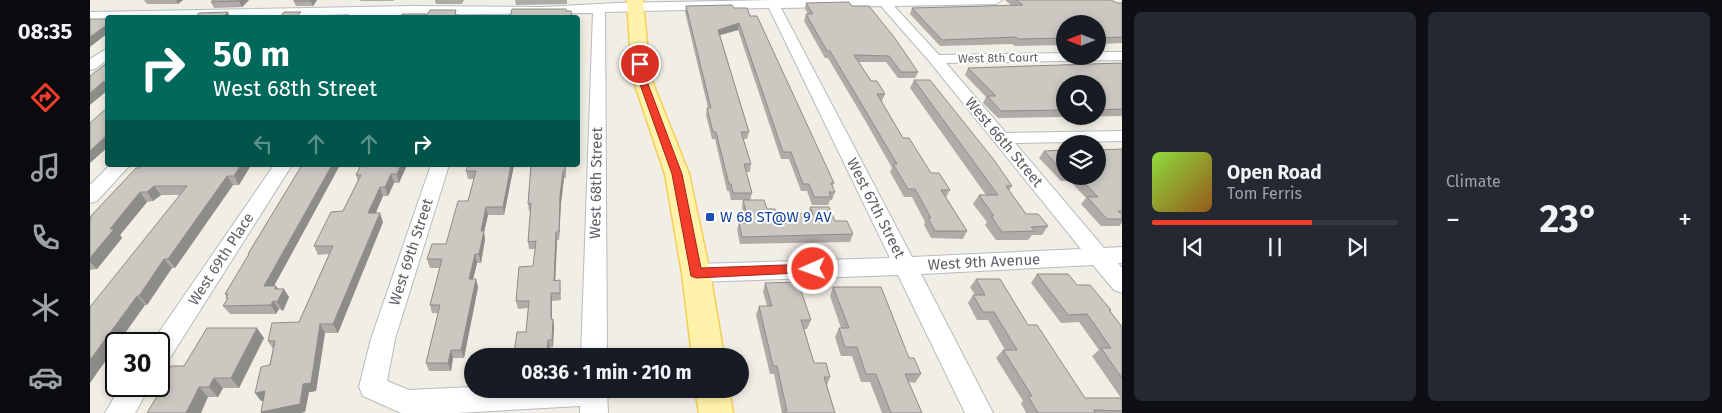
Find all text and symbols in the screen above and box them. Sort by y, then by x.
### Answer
north arrow [1056,15,1106,65]
map controls [1056,15,1106,185]
text: 08:35 [18,18,72,45]
text: 50 m [213,33,290,75]
icon: right [130,35,195,100]
pin [619,43,661,85]
icon: arrive [626,50,654,78]
street label: West 8th Court [958,50,1039,66]
text: West 68th Street [213,75,377,102]
button: search [1056,75,1106,125]
icon: directions [28,80,63,115]
street label: West 66th Street [961,93,1047,191]
street label: West 68th Street [586,126,606,239]
icon: left [249,130,277,158]
icon: ahead [302,130,330,158]
icon: ahead [355,130,383,158]
icon: right [408,130,436,158]
button: layers [1056,135,1106,185]
icon: music [28,150,63,185]
street label: West 67th Street [843,155,909,262]
text: Open Road [1227,161,1322,184]
text: Climate [1446,172,1501,191]
text: Tom Ferris [1227,184,1302,203]
street label: West 69th Street [385,196,437,308]
text: 23° [1540,196,1599,242]
text: − [1446,203,1460,236]
text: + [1678,203,1692,236]
place label: W 68 ST@W 9 AV [720,208,832,226]
street label: West 69th Place [184,209,258,309]
marker: W 68 ST@W 9 AV [704,211,716,223]
icon: phone [28,220,63,255]
icon: previous [1179,233,1207,261]
icon: pause [1261,233,1289,261]
icon: next [1343,233,1371,261]
position arrow [786,242,838,294]
street label: West 9th Avenue [927,250,1041,274]
icon: climate [28,290,63,325]
speed limit sign: 30 [105,332,170,397]
icon: car [28,360,63,395]
text: 08:36 · 1 min · 210 m [521,361,692,384]

